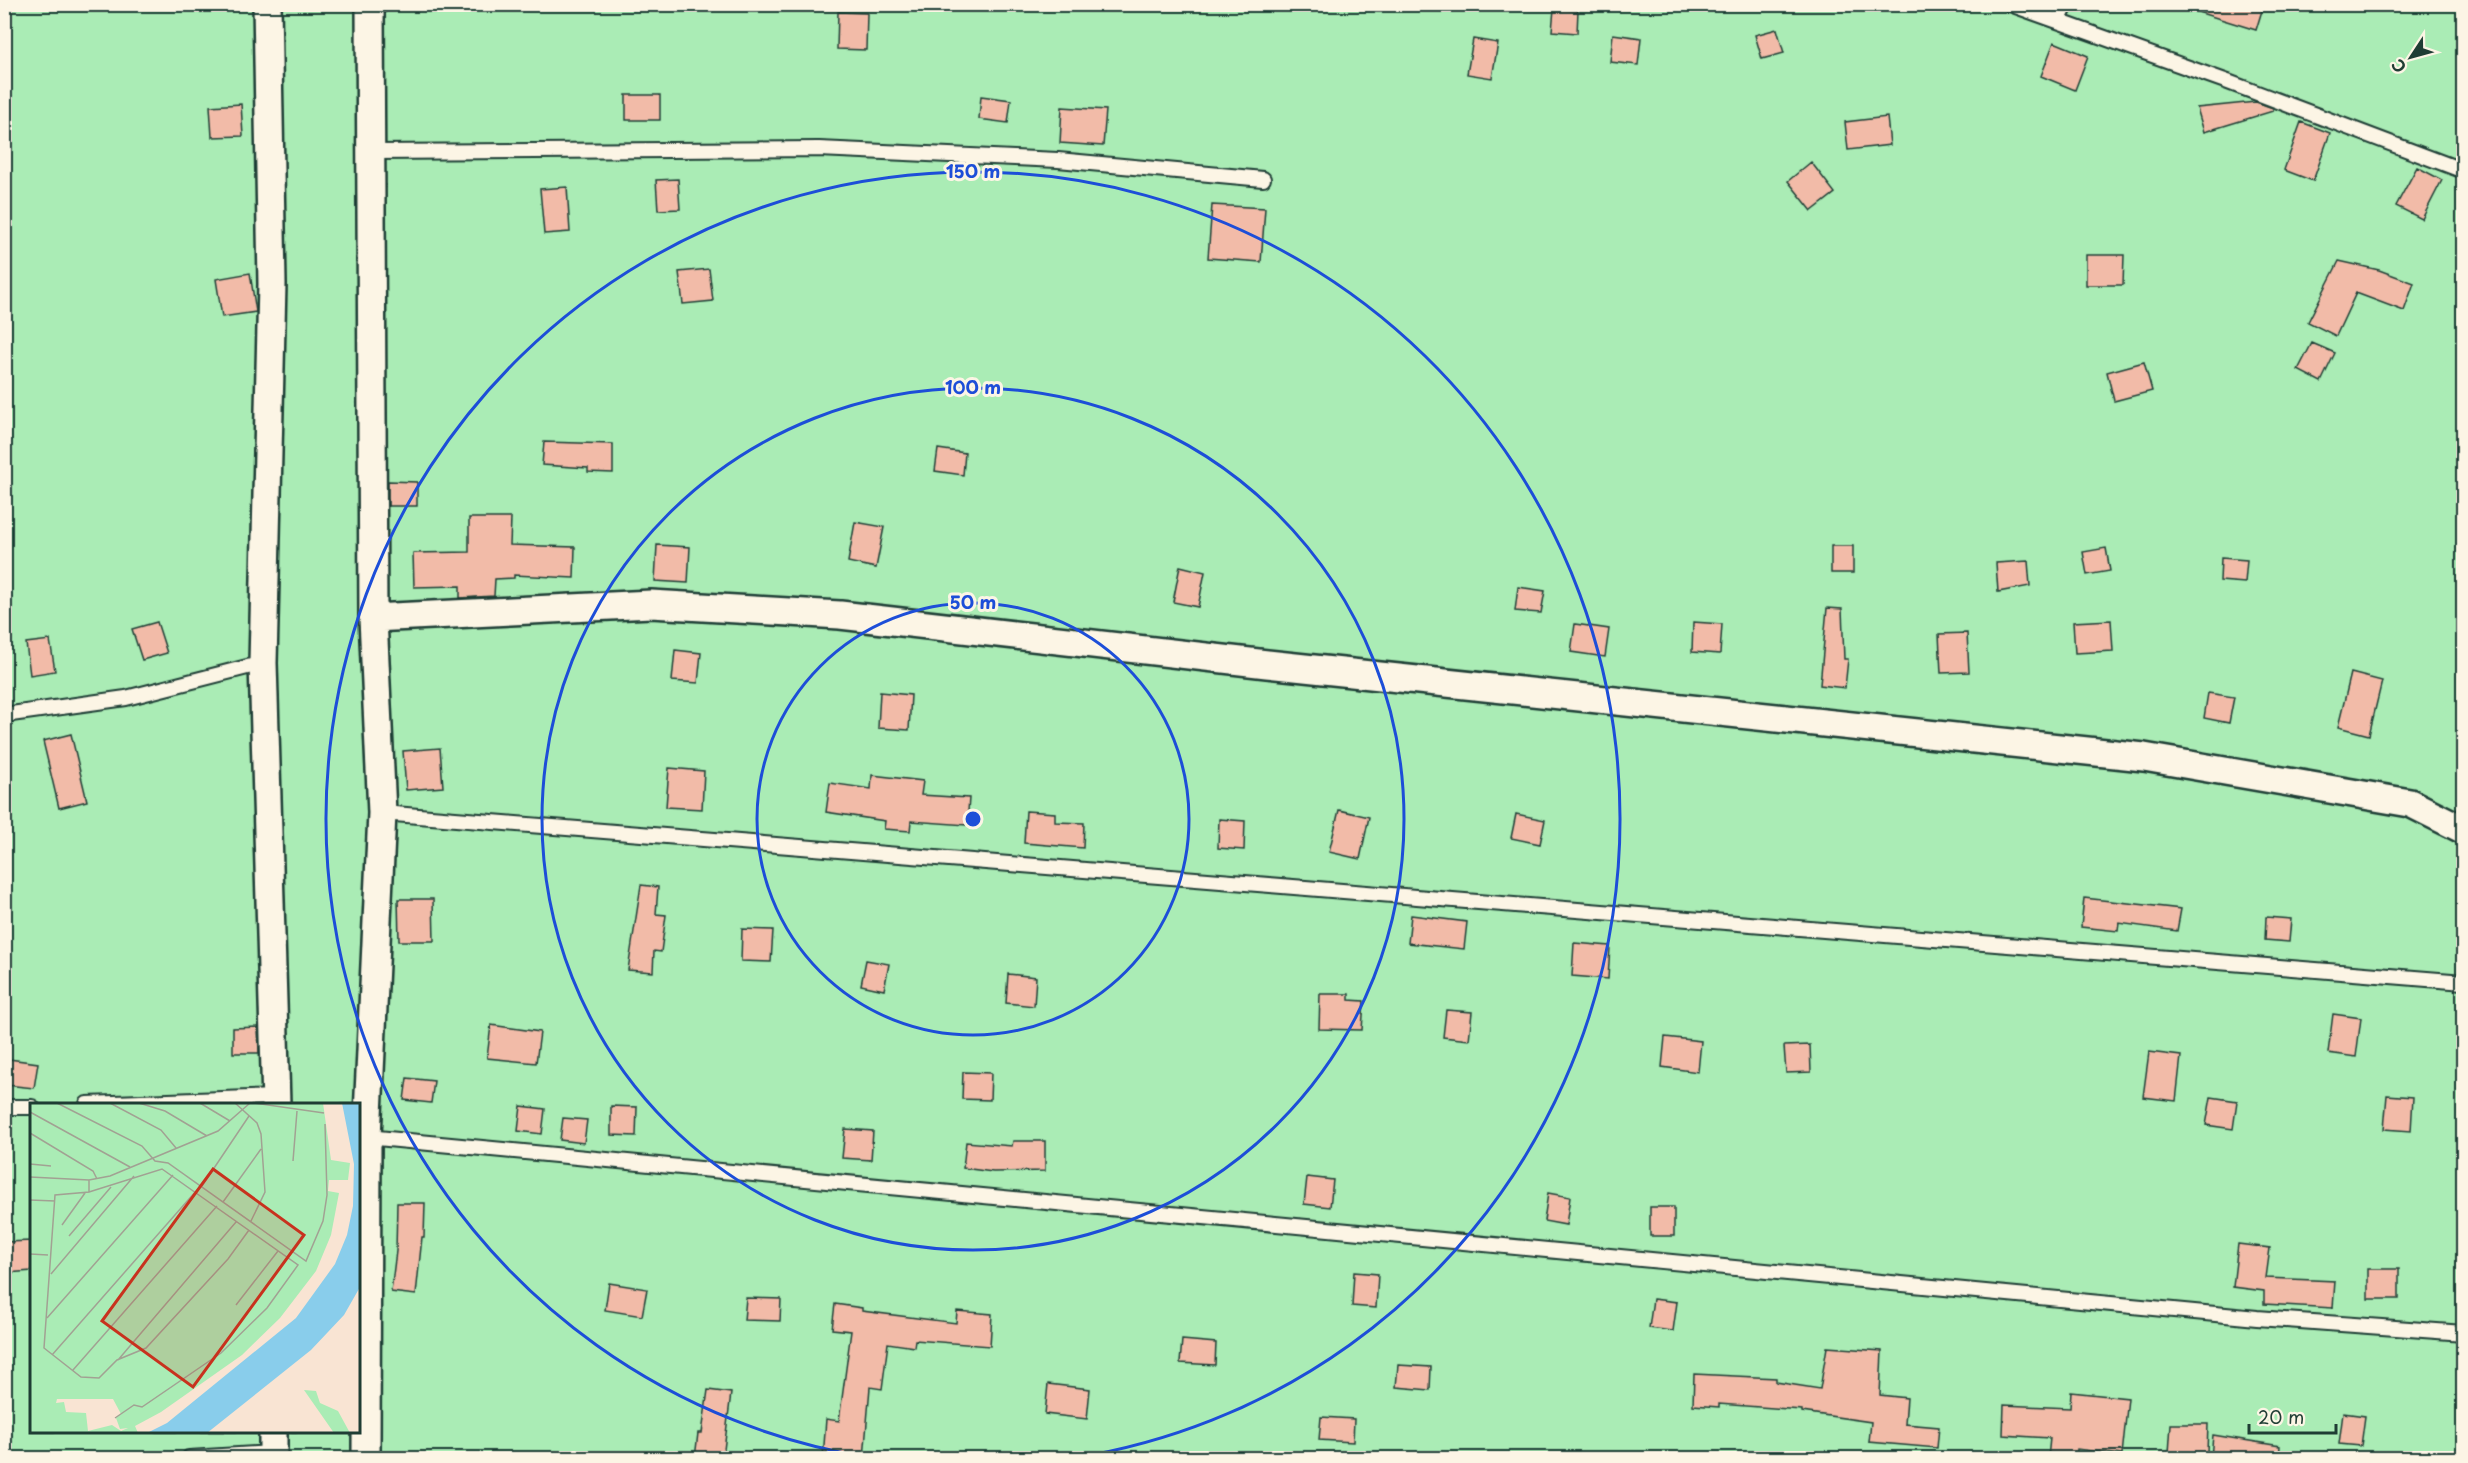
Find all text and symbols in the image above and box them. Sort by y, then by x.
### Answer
north arrow [2381,27,2441,87]
text: С [2385,54,2411,78]
text: 150 m [946,157,1000,184]
text: 100 m [945,373,1001,400]
text: 50 m [950,588,996,615]
centre of rings [963,809,983,829]
inset map [30,1103,360,1433]
scale bar [2249,1397,2336,1435]
text: 20 m [2258,1403,2304,1430]

